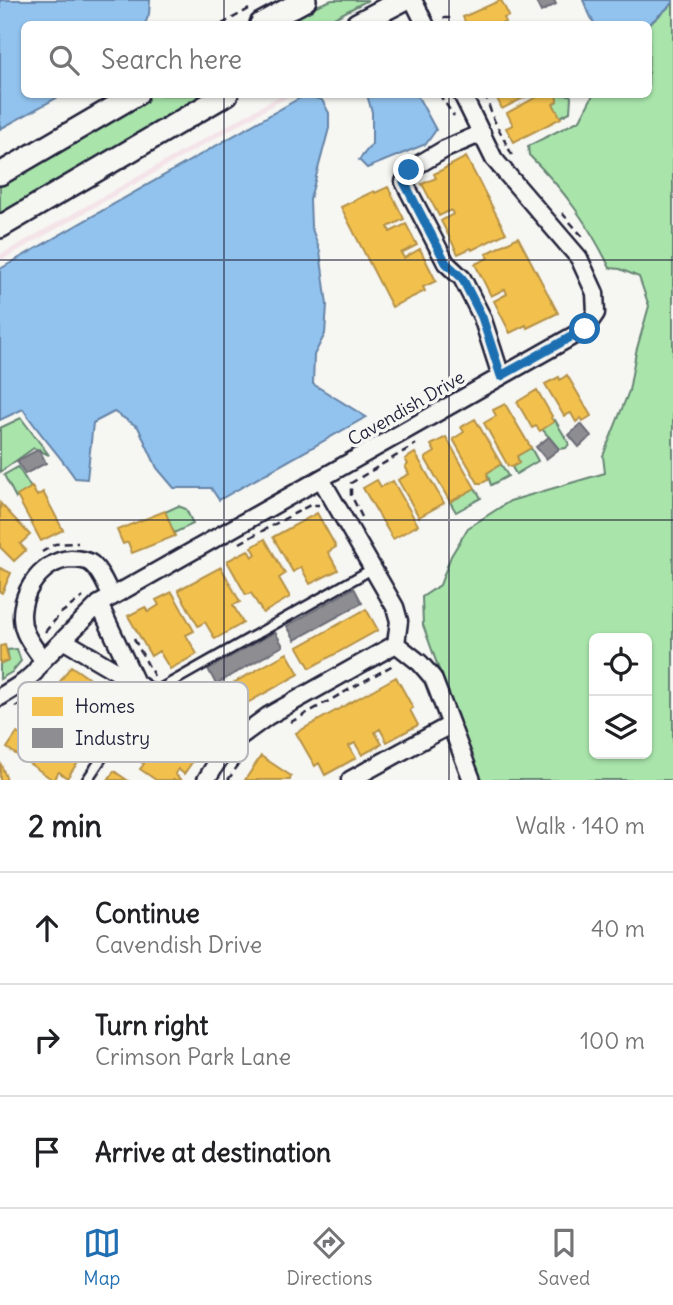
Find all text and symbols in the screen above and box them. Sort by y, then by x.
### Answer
search box [21,21,652,98]
icon: search [45,41,83,79]
text: Search here [101,43,242,76]
route end [393,154,424,185]
route start [569,313,600,344]
street label: Cavendish Drive [344,365,468,451]
map controls [589,633,652,759]
button: locate [589,633,652,696]
legend [18,682,248,762]
text: Homes [75,694,135,718]
button: layers [589,696,652,759]
text: Industry [75,726,150,750]
text: 2 min [28,807,102,845]
text: Walk · 140 m [516,811,645,840]
text: Continue [95,897,200,930]
icon: ahead [28,909,66,947]
text: 40 m [591,914,645,943]
text: Cavendish Drive [95,930,262,959]
text: Turn right [95,1009,208,1042]
icon: right [28,1021,66,1059]
text: 100 m [580,1026,645,1055]
text: Crimson Park Lane [95,1042,291,1071]
icon: arrive [28,1133,66,1171]
text: Arrive at destination [95,1136,331,1169]
tab: Map [83,1224,121,1290]
tab: Directions [287,1224,372,1290]
tab: Saved [538,1224,590,1290]

